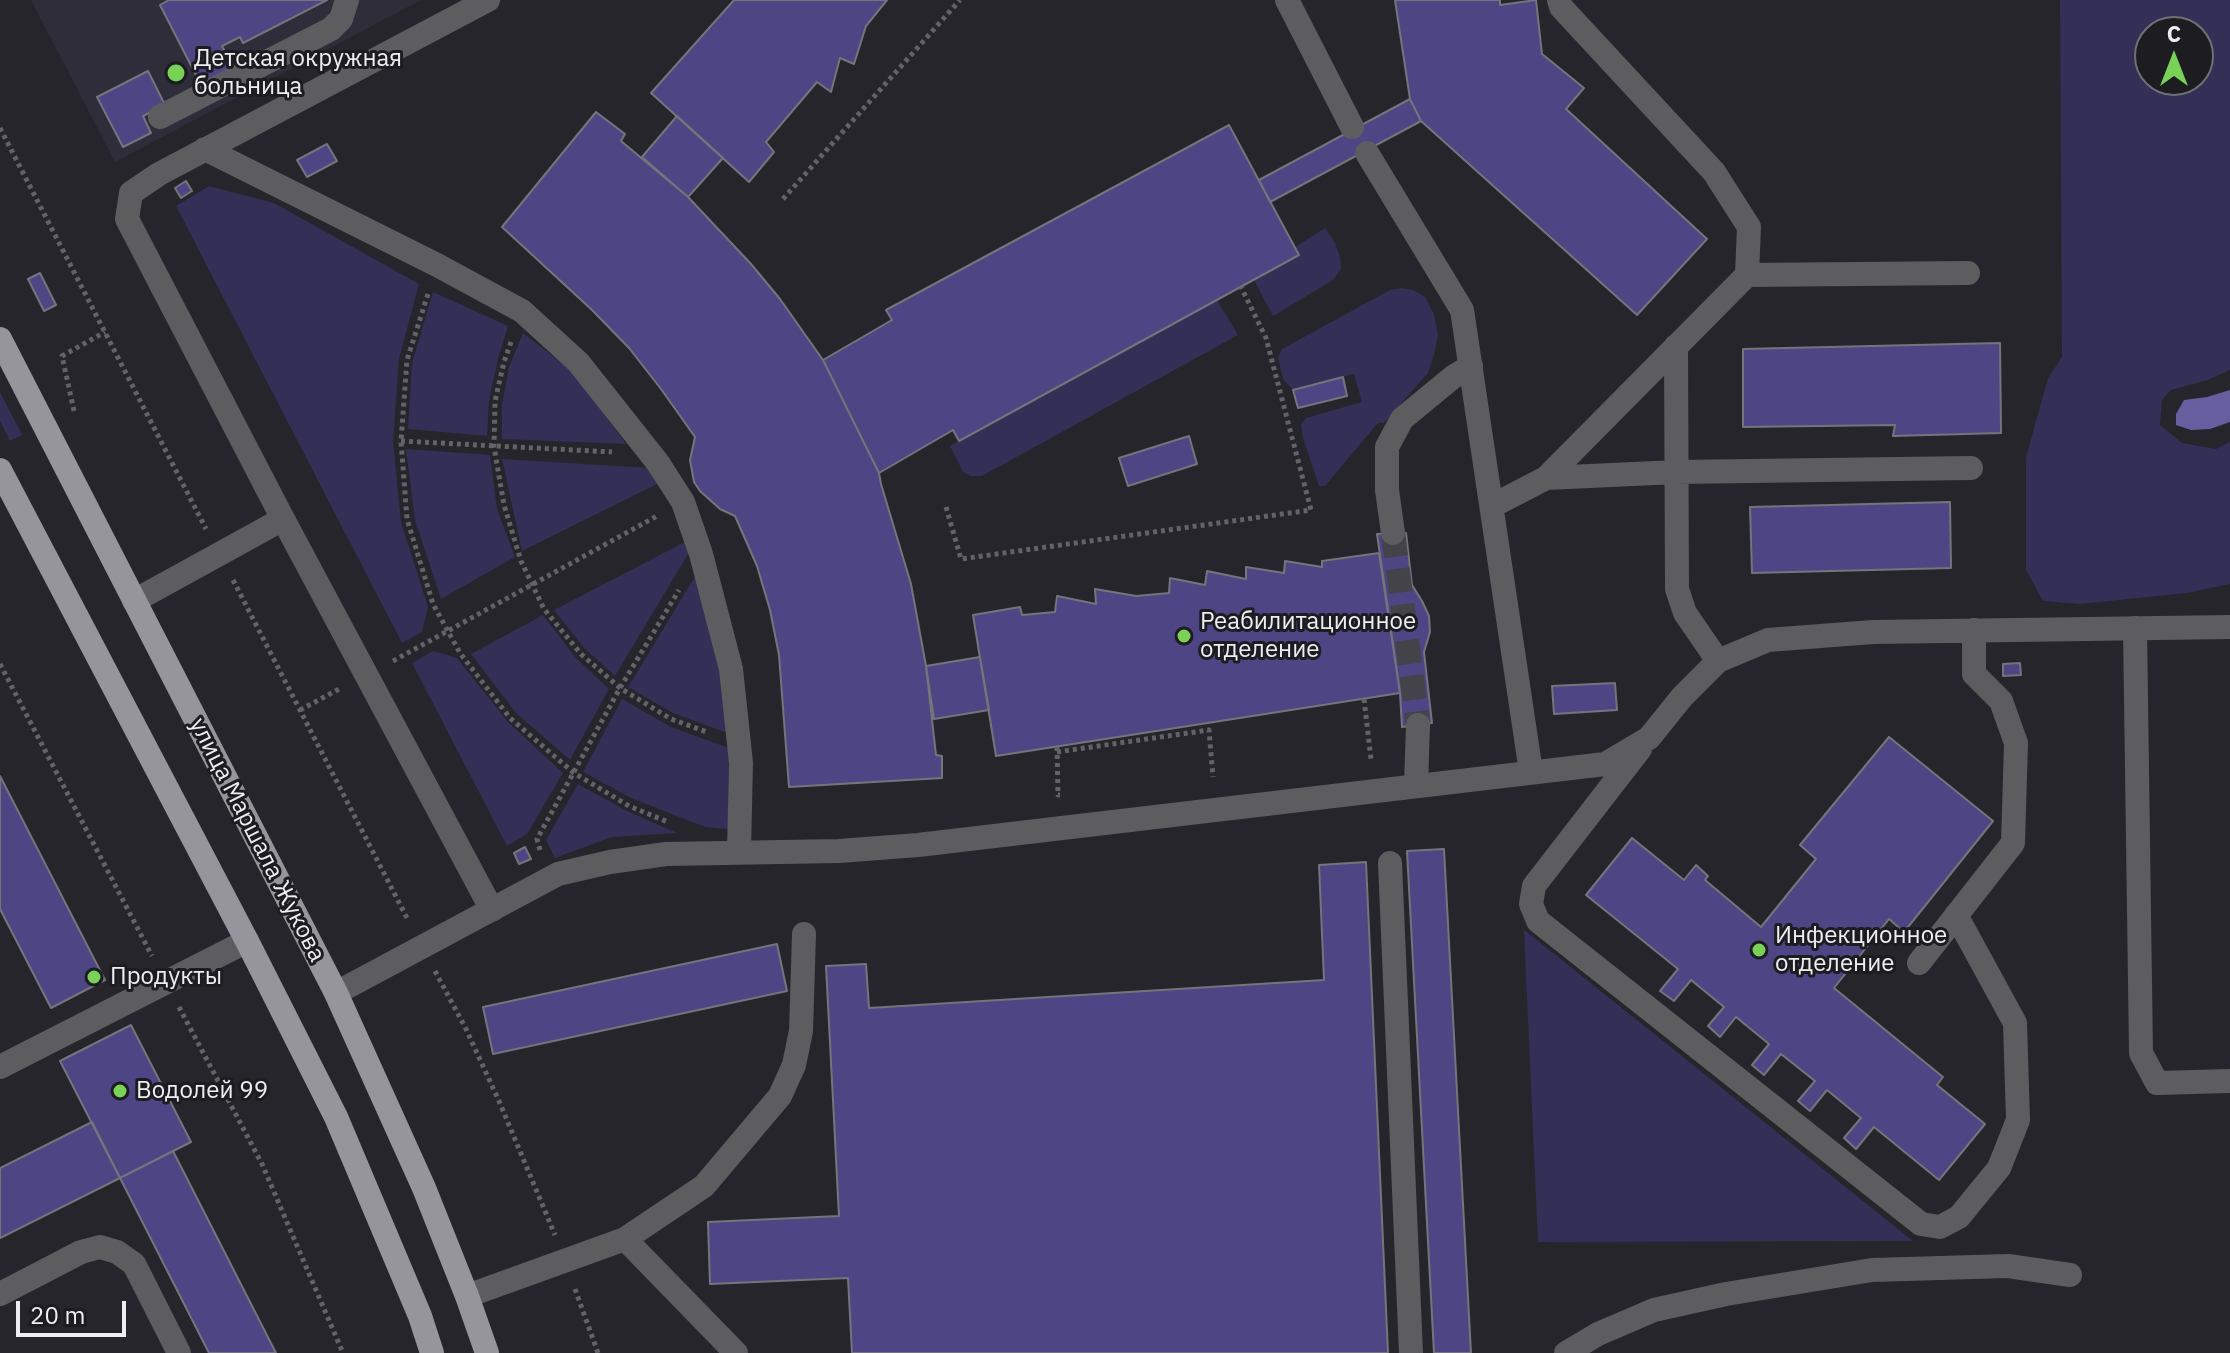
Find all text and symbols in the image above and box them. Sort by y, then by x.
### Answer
north arrow [2134,16,2214,96]
text: С [2167,19,2181,48]
place label: Детская окружная больница [194,45,402,101]
marker: Детская окружная больница [165,62,187,84]
place label: Реабилитационное отделение [1200,608,1416,664]
marker: Реабилитационное отделение [1175,627,1193,645]
street label: улица Маршала Жукова [183,713,331,967]
place label: Инфекционное отделение [1775,922,1947,978]
marker: Инфекционное отделение [1750,941,1768,959]
place label: Продукты [110,963,222,991]
marker: Продукты [85,968,103,986]
place label: Водолей 99 [136,1077,268,1105]
marker: Водолей 99 [111,1082,129,1100]
scale bar [20,1285,130,1335]
text: 20 m [30,1299,85,1331]

